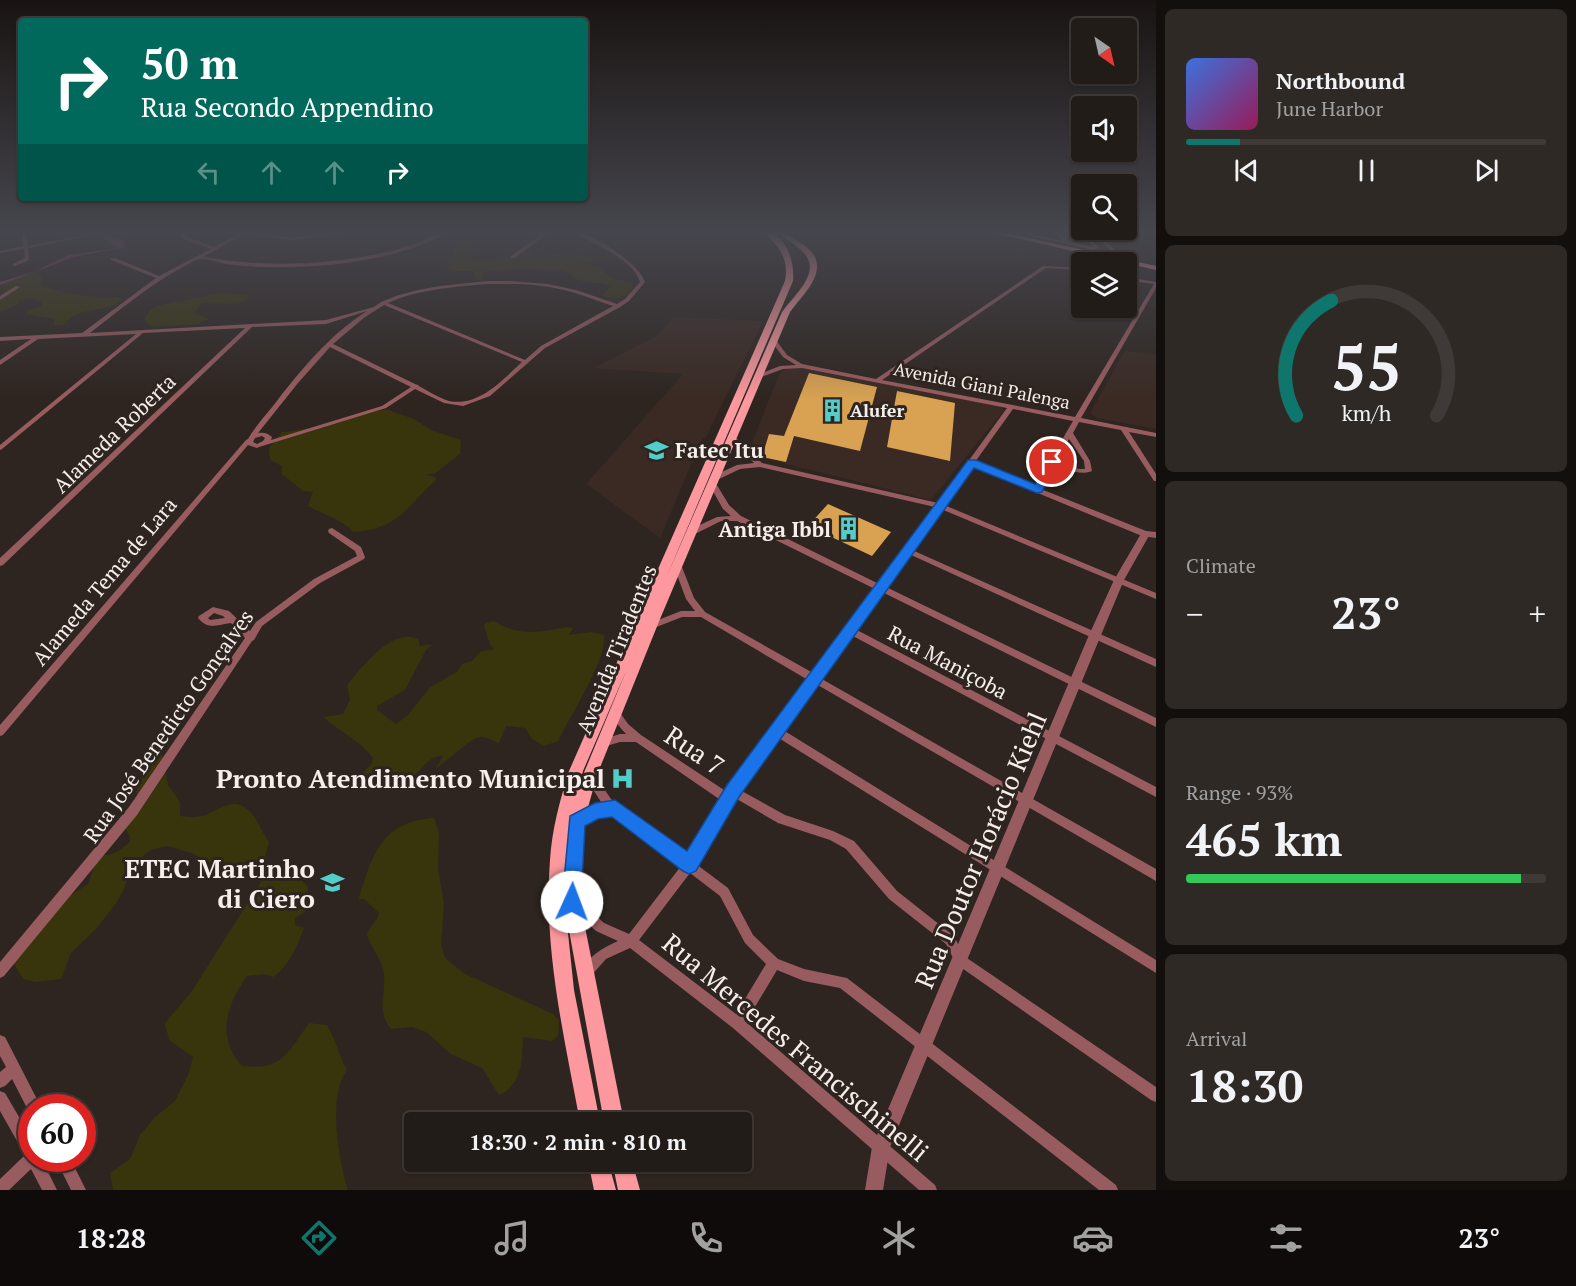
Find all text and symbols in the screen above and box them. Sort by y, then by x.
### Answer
north arrow [1071,18,1137,84]
map controls [1071,18,1137,318]
text: 50 m [141,35,239,91]
icon: right [42,42,120,120]
text: Northbound [1276,66,1405,95]
text: Rua Secondo Appendino [141,89,434,125]
text: June Harbor [1276,95,1383,122]
button: sound [1071,96,1137,162]
icon: previous [1230,154,1263,187]
icon: pause [1350,154,1383,187]
icon: next [1470,154,1503,187]
icon: left [192,156,225,189]
icon: ahead [255,156,288,189]
icon: ahead [318,156,351,189]
icon: right [381,156,414,189]
button: search [1071,174,1137,240]
button: layers [1071,252,1137,318]
text: 55 [1331,325,1401,408]
street label: Avenida Giani Palenga [892,356,1072,414]
street label: Alameda Roberta [47,367,182,499]
building icon: Alufer [819,397,845,423]
place label: Alufer [850,398,904,422]
text: km/h [1341,399,1391,427]
place label: Fatec Itu [675,436,764,464]
pin [1026,436,1077,487]
school or university icon: Fatec Itu [644,437,670,463]
icon: arrive [1035,445,1068,478]
street label: Alameda Tema de Lara [25,491,183,671]
place label: Antiga Ibbl [718,515,831,543]
building icon: Antiga Ibbl [836,516,862,542]
text: Climate [1186,552,1256,579]
street label: Avenida Tiradentes [569,560,663,738]
text: 23° [1331,582,1401,642]
text: − [1186,592,1204,635]
text: + [1528,592,1546,635]
street label: Rua José Benedicto Gonçalves [77,604,259,848]
street label: Rua Maniçoba [883,619,1013,705]
street label: Rua Doutor Horácio Kiehl [906,707,1054,993]
street label: Rua 7 [659,718,731,782]
place label: Pronto Atendimento Municipal [216,761,605,795]
hospital icon: Pronto Atendimento Municipal [610,765,636,791]
text: Range · 93% [1186,779,1293,806]
text: 465 km [1186,809,1342,869]
place label: ETEC Martinho di Ciero [125,851,315,915]
school or university icon: ETEC Martinho di Ciero [320,870,346,896]
position arrow [540,870,604,934]
street label: Rua Mercedes Francischinelli [656,926,936,1168]
text: Arrival [1186,1025,1247,1052]
text: 18:30 [1186,1055,1303,1115]
speed limit sign: 60 [18,1094,96,1172]
text: 18:30 · 2 min · 810 m [469,1127,687,1156]
icon: directions [298,1217,340,1259]
icon: music [491,1217,533,1259]
icon: phone [685,1217,727,1259]
icon: climate [878,1217,920,1259]
icon: car [1072,1217,1114,1259]
icon: filters [1265,1217,1307,1259]
text: 18:28 [76,1220,146,1256]
text: 23° [1459,1220,1500,1256]

